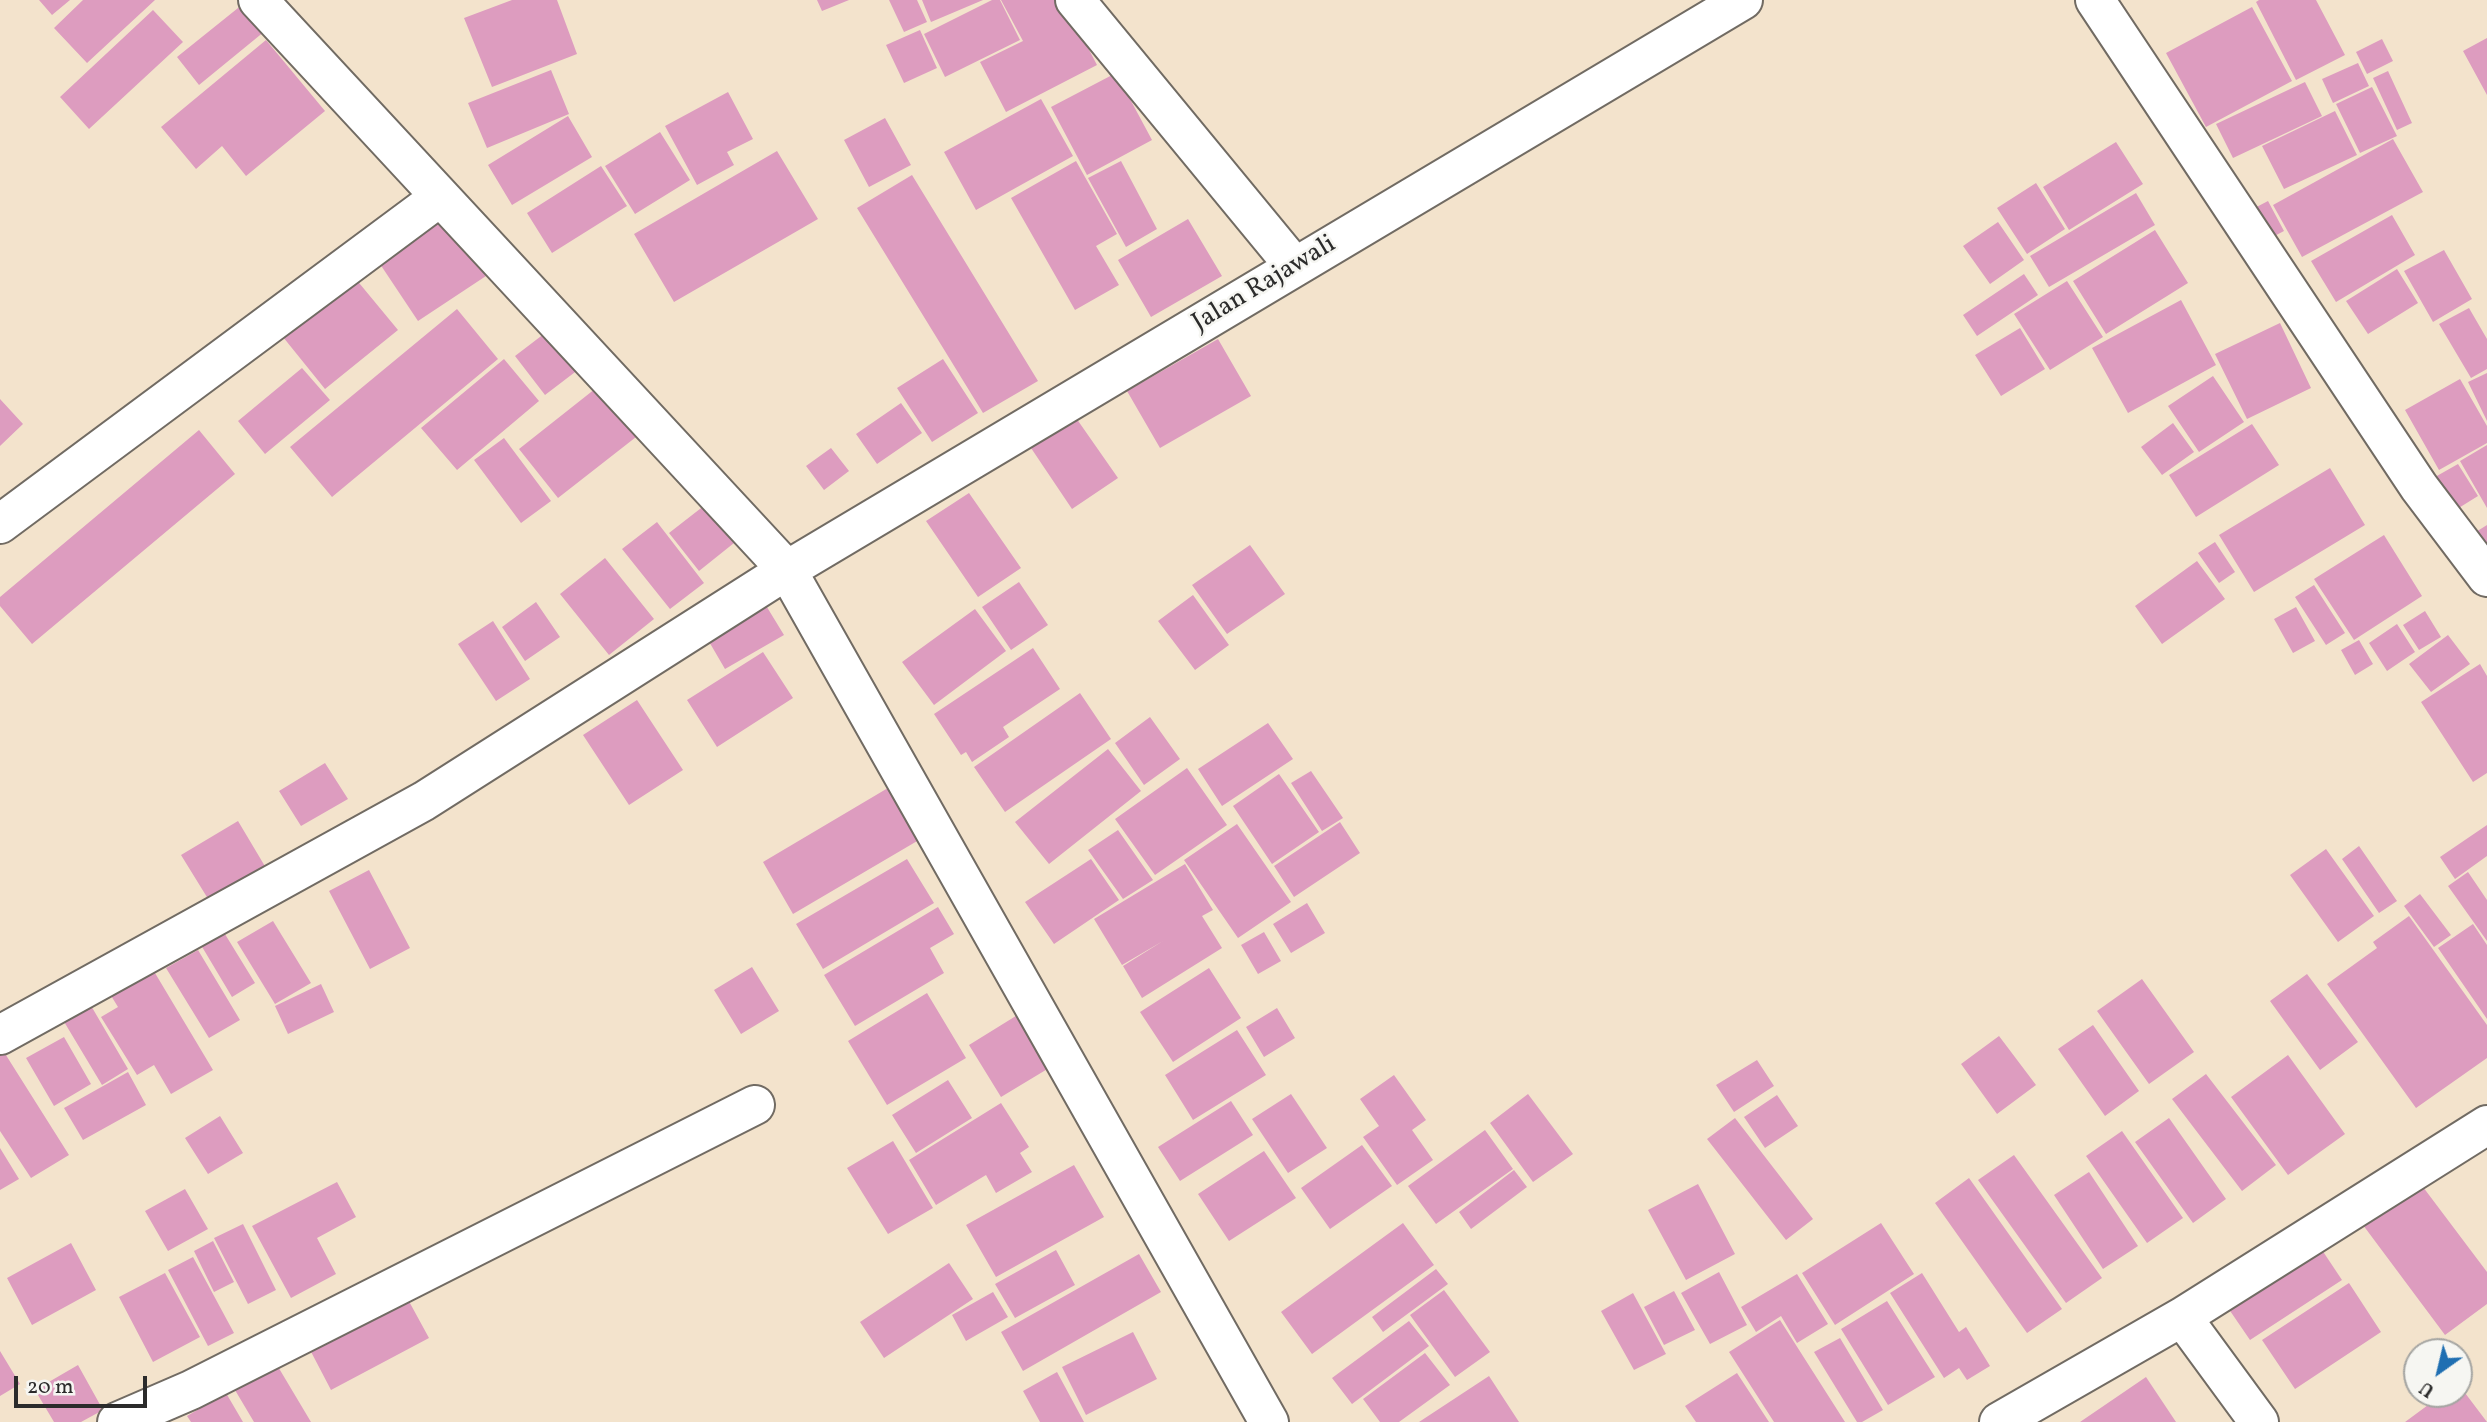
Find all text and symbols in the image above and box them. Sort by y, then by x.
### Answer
street label: Jalan Rajawali [1188,230,1342,340]
north arrow [2403,1338,2473,1408]
scale bar [18,1362,150,1406]
text: 20 m [27,1373,73,1402]
text: U [2415,1374,2440,1403]

